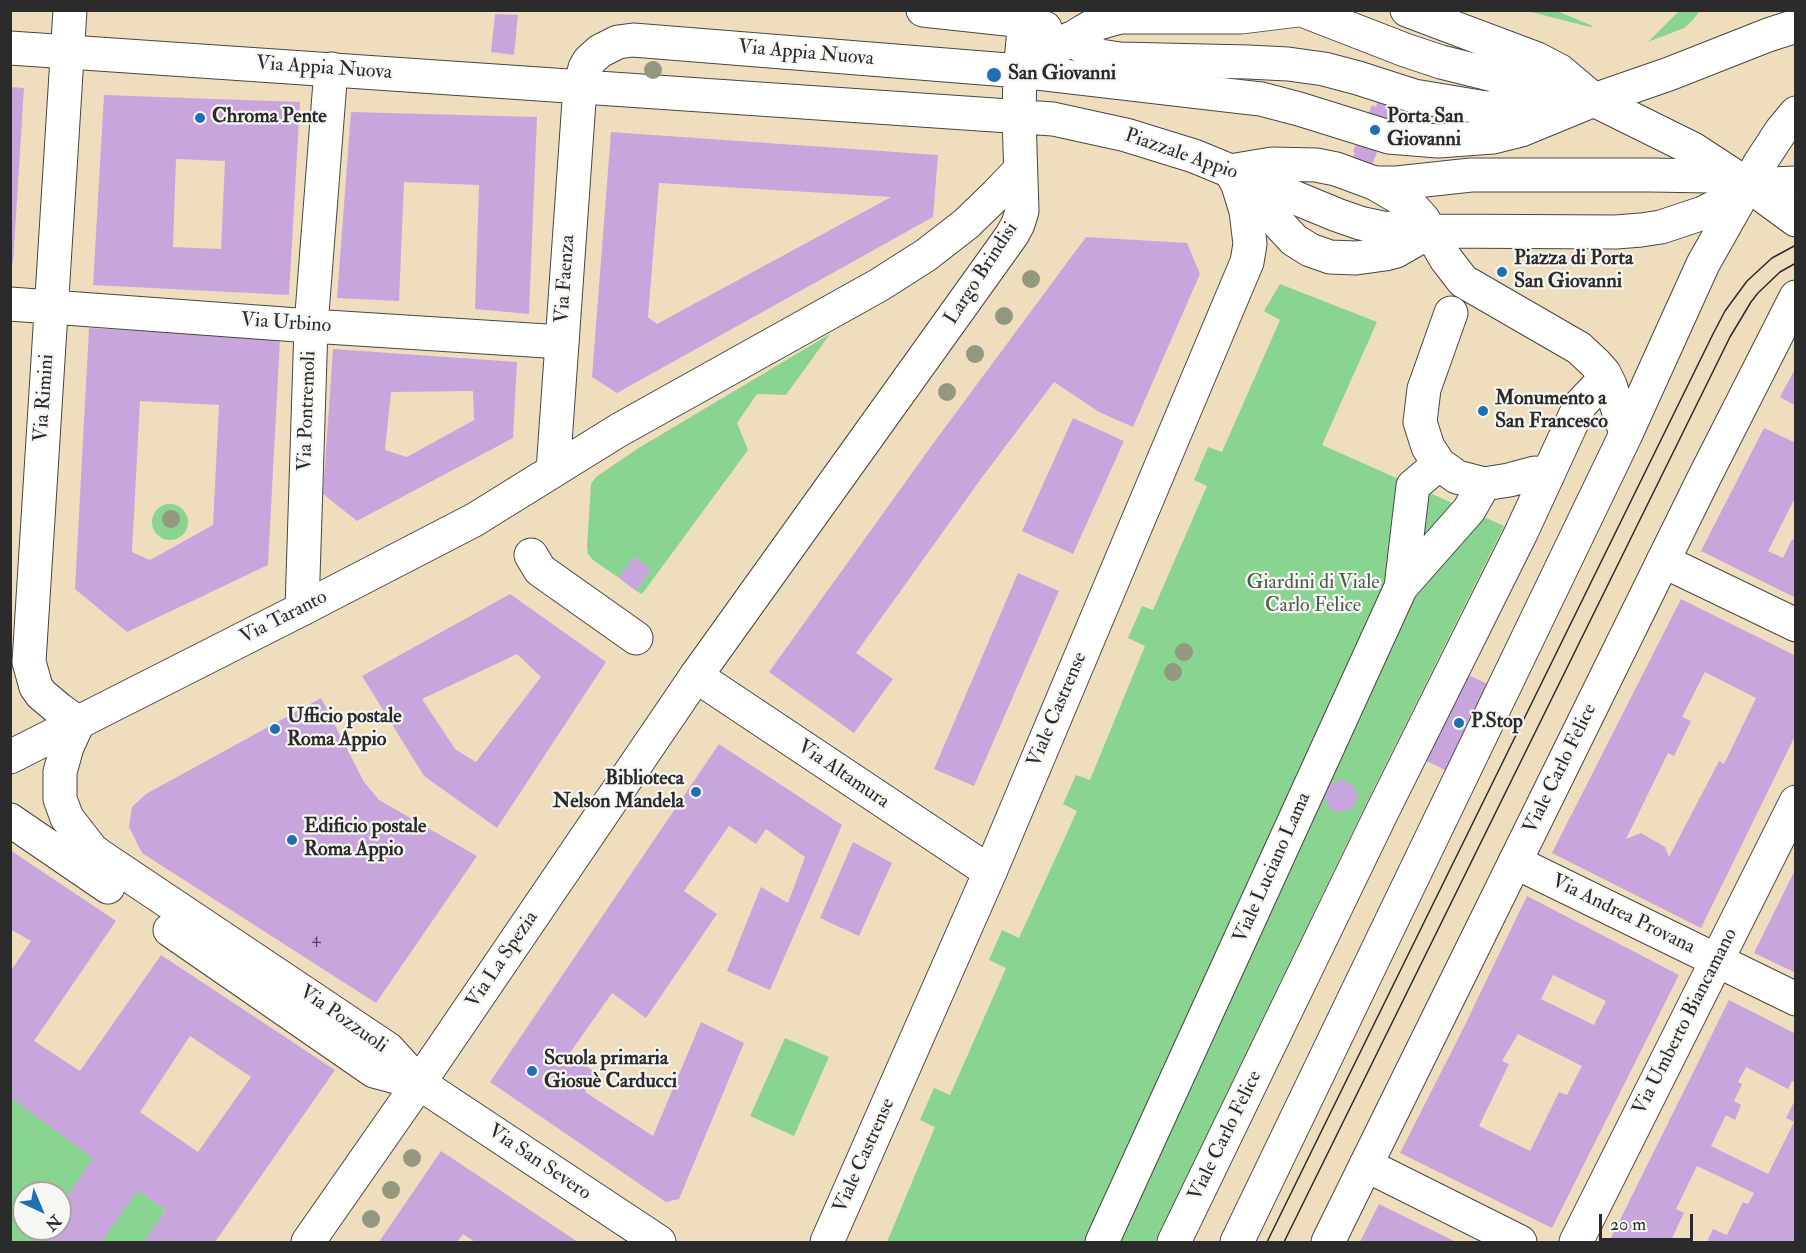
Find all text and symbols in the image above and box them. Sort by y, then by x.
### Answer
street label: Via Appia Nuova [737,36,875,72]
street label: Via Appia Nuova [255,52,393,86]
place label: San Giovanni [1008,63,1116,87]
marker: San Giovanni [985,66,1003,84]
place label: Chroma Pente [212,106,327,130]
place label: Porta San Giovanni [1387,106,1464,153]
marker: Chroma Pente [193,111,207,125]
marker: Porta San Giovanni [1368,123,1382,137]
street label: Piazzale Appio [1121,124,1241,186]
street label: Largo Brindisi [940,218,1024,330]
street label: Via Faenza [551,234,581,324]
place label: Piazza di Porta San Giovanni [1514,248,1633,295]
marker: Piazza di Porta San Giovanni [1495,265,1509,279]
street label: Via Urbino [240,309,332,339]
street label: Via Pontremoli [294,350,322,472]
street label: Via Rimini [30,353,60,443]
place label: Monumento a San Francesco [1495,388,1608,435]
marker: Monumento a San Francesco [1476,404,1490,418]
park label: Giardini di Viale Carlo Felice [1246,572,1380,619]
street label: Via Taranto [236,586,332,650]
street label: Viale Castrense [1023,649,1093,771]
street label: Viale Carlo Felice [1519,700,1603,838]
place label: Ufficio postale Roma Appio [287,706,402,753]
place label: P.Stop [1471,711,1523,735]
marker: P.Stop [1452,716,1466,730]
marker: Ufficio postale Roma Appio [268,722,282,736]
street label: Via Altamura [793,736,893,814]
place label: Biblioteca Nelson Mandela [553,768,684,815]
marker: Biblioteca Nelson Mandela [689,785,703,799]
street label: Viale Luciano Lama [1229,789,1317,947]
place label: Edificio postale Roma Appio [304,816,426,863]
marker: Edificio postale Roma Appio [285,833,299,847]
street label: Via Andrea Provana [1547,870,1699,960]
street label: Via La Spezia [462,907,544,1013]
street label: Via Umberto Biancamano [1629,925,1743,1119]
house number: 4 [312,930,320,950]
street label: Via Pozzuoli [294,981,392,1059]
place label: Scuola primaria Giosuè Carducci [544,1048,677,1095]
marker: Scuola primaria Giosuè Carducci [525,1064,539,1078]
street label: Viale Carlo Felice [1184,1067,1268,1205]
street label: Viale Castrense [829,1095,901,1217]
street label: Via San Severo [483,1120,595,1206]
north arrow [12,1181,72,1241]
scale bar [1602,1202,1696,1240]
text: N [41,1210,65,1235]
text: 20 m [1610,1213,1646,1236]

